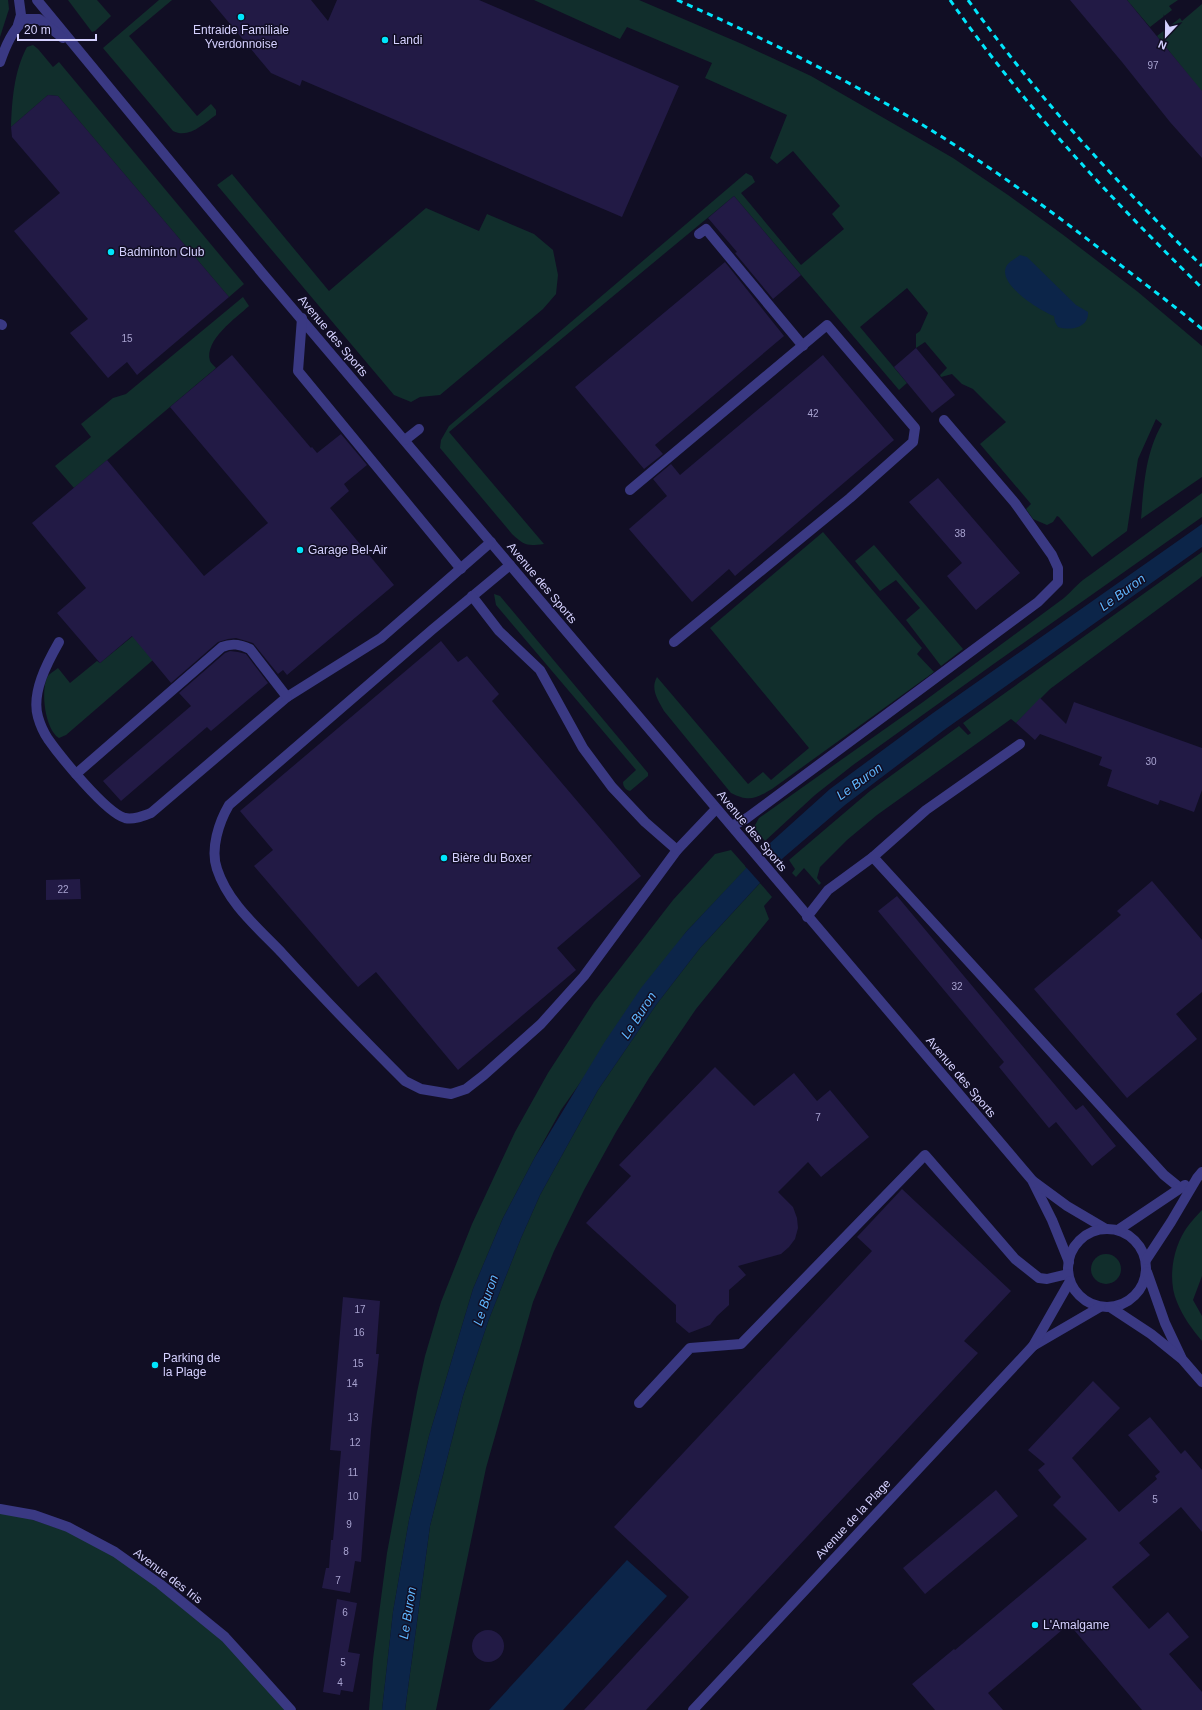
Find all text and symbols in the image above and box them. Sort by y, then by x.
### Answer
marker: Entraide Familiale Yverdonnoise [236,12,246,22]
scale bar [18,16,96,42]
north arrow [1146,16,1186,56]
text: 20 m [24,23,51,37]
place label: Entraide Familiale Yverdonnoise [193,23,289,51]
place label: Landi [393,33,422,47]
marker: Landi [380,35,390,45]
text: N [1156,38,1168,52]
house number: 97 [1147,60,1159,71]
place label: Badminton Club [119,245,205,259]
marker: Badminton Club [106,247,116,257]
street label: Avenue des Sports [295,293,371,379]
house number: 15 [121,333,133,344]
house number: 42 [807,408,819,419]
house number: 38 [954,528,966,539]
street label: Avenue des Sports [504,540,580,626]
place label: Garage Bel-Air [308,543,387,557]
marker: Garage Bel-Air [295,545,305,555]
water label: Le Buron [1097,571,1148,614]
house number: 30 [1145,756,1157,767]
water label: Le Buron [834,760,885,803]
street label: Avenue des Sports [714,788,790,874]
place label: Bière du Boxer [452,851,531,865]
marker: Bière du Boxer [439,853,449,863]
house number: 22 [57,884,69,895]
house number: 32 [951,981,963,992]
water label: Le Buron [618,989,659,1041]
street label: Avenue des Sports [923,1034,999,1120]
house number: 7 [815,1112,821,1123]
water label: Le Buron [470,1273,501,1328]
house number: 17 [354,1304,366,1315]
house number: 16 [353,1327,365,1338]
place label: Parking de la Plage [163,1351,221,1379]
house number: 15 [352,1358,364,1369]
marker: Parking de la Plage [150,1360,160,1370]
house number: 14 [346,1378,358,1389]
house number: 13 [347,1412,359,1423]
house number: 12 [349,1437,361,1448]
house number: 11 [348,1467,359,1478]
street label: Avenue de la Plage [812,1476,894,1562]
house number: 10 [347,1491,359,1502]
house number: 5 [1152,1494,1158,1505]
house number: 9 [346,1519,352,1530]
street label: Avenue des Iris [131,1546,205,1606]
house number: 8 [343,1546,349,1557]
house number: 7 [335,1575,341,1586]
water label: Le Buron [396,1586,419,1640]
house number: 6 [342,1607,348,1618]
place label: L'Amalgame [1043,1618,1110,1632]
marker: L'Amalgame [1030,1620,1040,1630]
house number: 5 [340,1657,346,1668]
house number: 4 [337,1677,343,1688]

